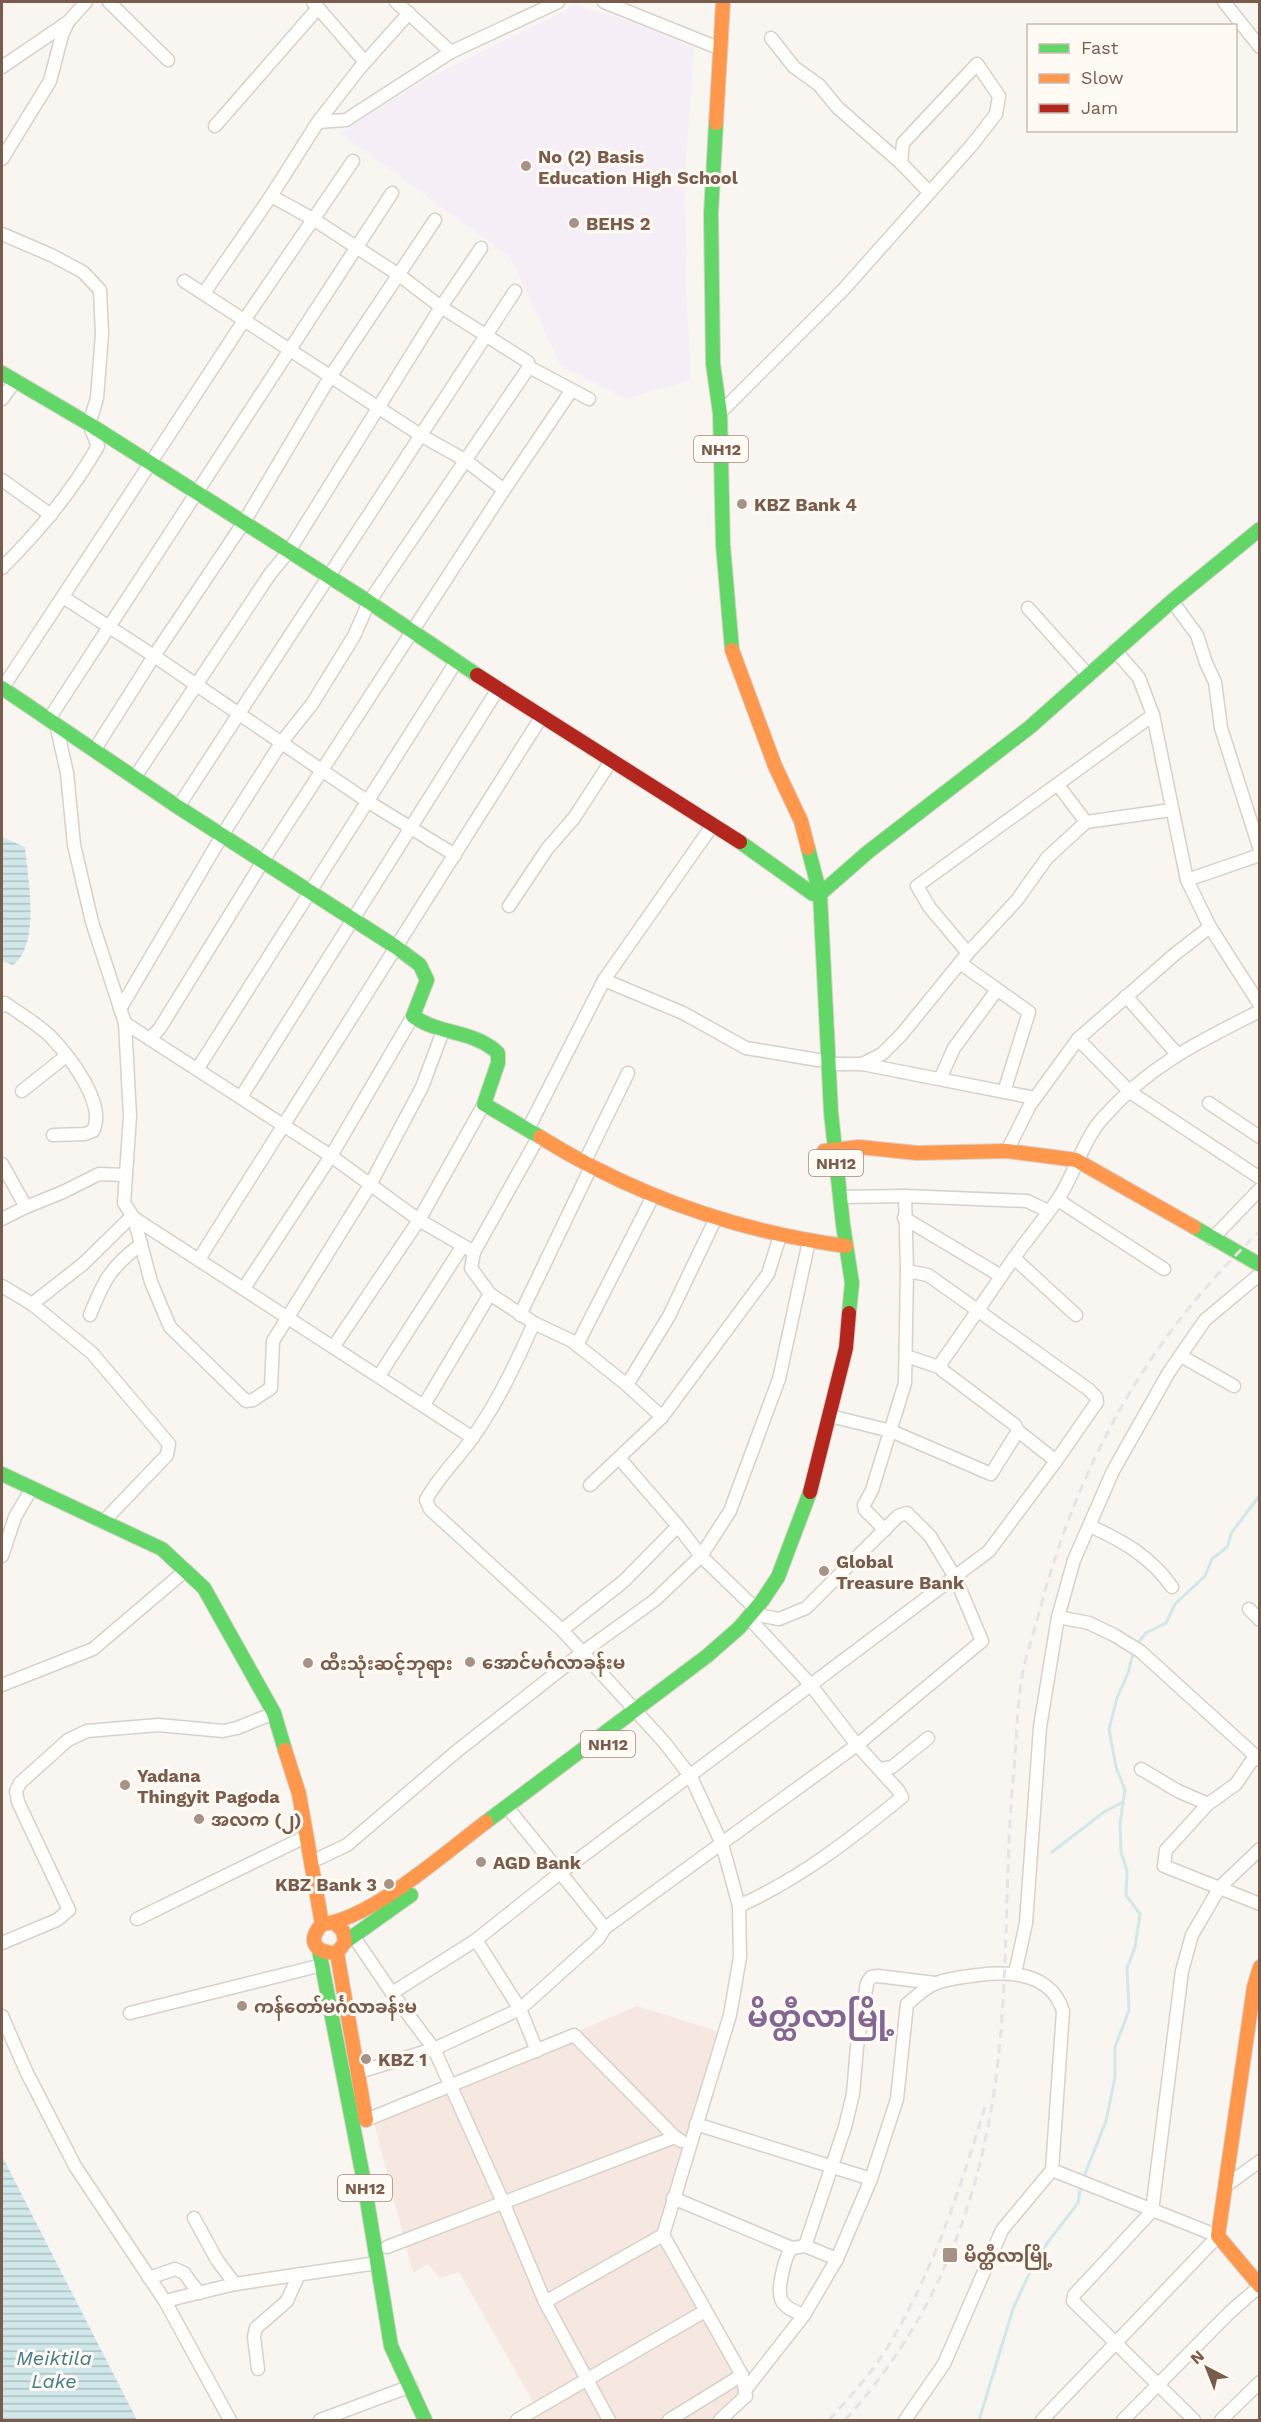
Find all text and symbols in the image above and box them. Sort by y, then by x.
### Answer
legend [1027,24,1237,132]
text: Fast [1081,37,1119,58]
text: Slow [1081,67,1124,88]
text: Jam [1081,97,1118,118]
place label: No (2) Basis Education High School [538,146,738,188]
marker: No (2) Basis Education High School [519,159,533,173]
place label: BEHS 2 [586,213,651,234]
marker: BEHS 2 [567,216,581,230]
road number: NH12 [694,436,748,462]
place label: KBZ Bank 4 [754,494,857,515]
marker: KBZ Bank 4 [735,497,749,511]
road number: NH12 [809,1150,863,1176]
place label: Global Treasure Bank [836,1551,965,1593]
marker: Global Treasure Bank [817,1564,831,1578]
place label: အောင်မင်္ဂလာခန်းမ [482,1651,625,1677]
place label: ထီးသုံးဆင့်ဘုရား [320,1652,453,1678]
marker: အောင်မင်္ဂလာခန်းမ [463,1655,477,1669]
marker: ထီးသုံးဆင့်ဘုရား [301,1656,315,1670]
road number: NH12 [581,1731,635,1757]
place label: Yadana Thingyit Pagoda [137,1765,280,1807]
marker: Yadana Thingyit Pagoda [118,1778,132,1792]
place label: အလက (၂) [211,1809,302,1834]
marker: အလက (၂) [192,1812,206,1826]
place label: AGD Bank [493,1852,582,1873]
marker: AGD Bank [474,1855,488,1869]
place label: KBZ Bank 3 [275,1874,377,1895]
marker: KBZ Bank 3 [382,1877,396,1891]
place label: ကန်တော်မင်္ဂလာခန်းမ [254,1995,417,2021]
district label: မိတ္ထီလာမြို့ [747,1996,895,2041]
marker: ကန်တော်မင်္ဂလာခန်းမ [235,1999,249,2013]
place label: KBZ 1 [378,2049,427,2070]
marker: KBZ 1 [359,2052,373,2066]
road number: NH12 [338,2175,392,2201]
place label: မိတ္ထီလာမြို့ [964,2244,1052,2270]
marker: မိတ္ထီလာမြို့ [941,2246,959,2264]
north arrow [1177,2338,1237,2398]
water label: Meiktila Lake [16,2346,92,2393]
text: N [1187,2346,1208,2368]

